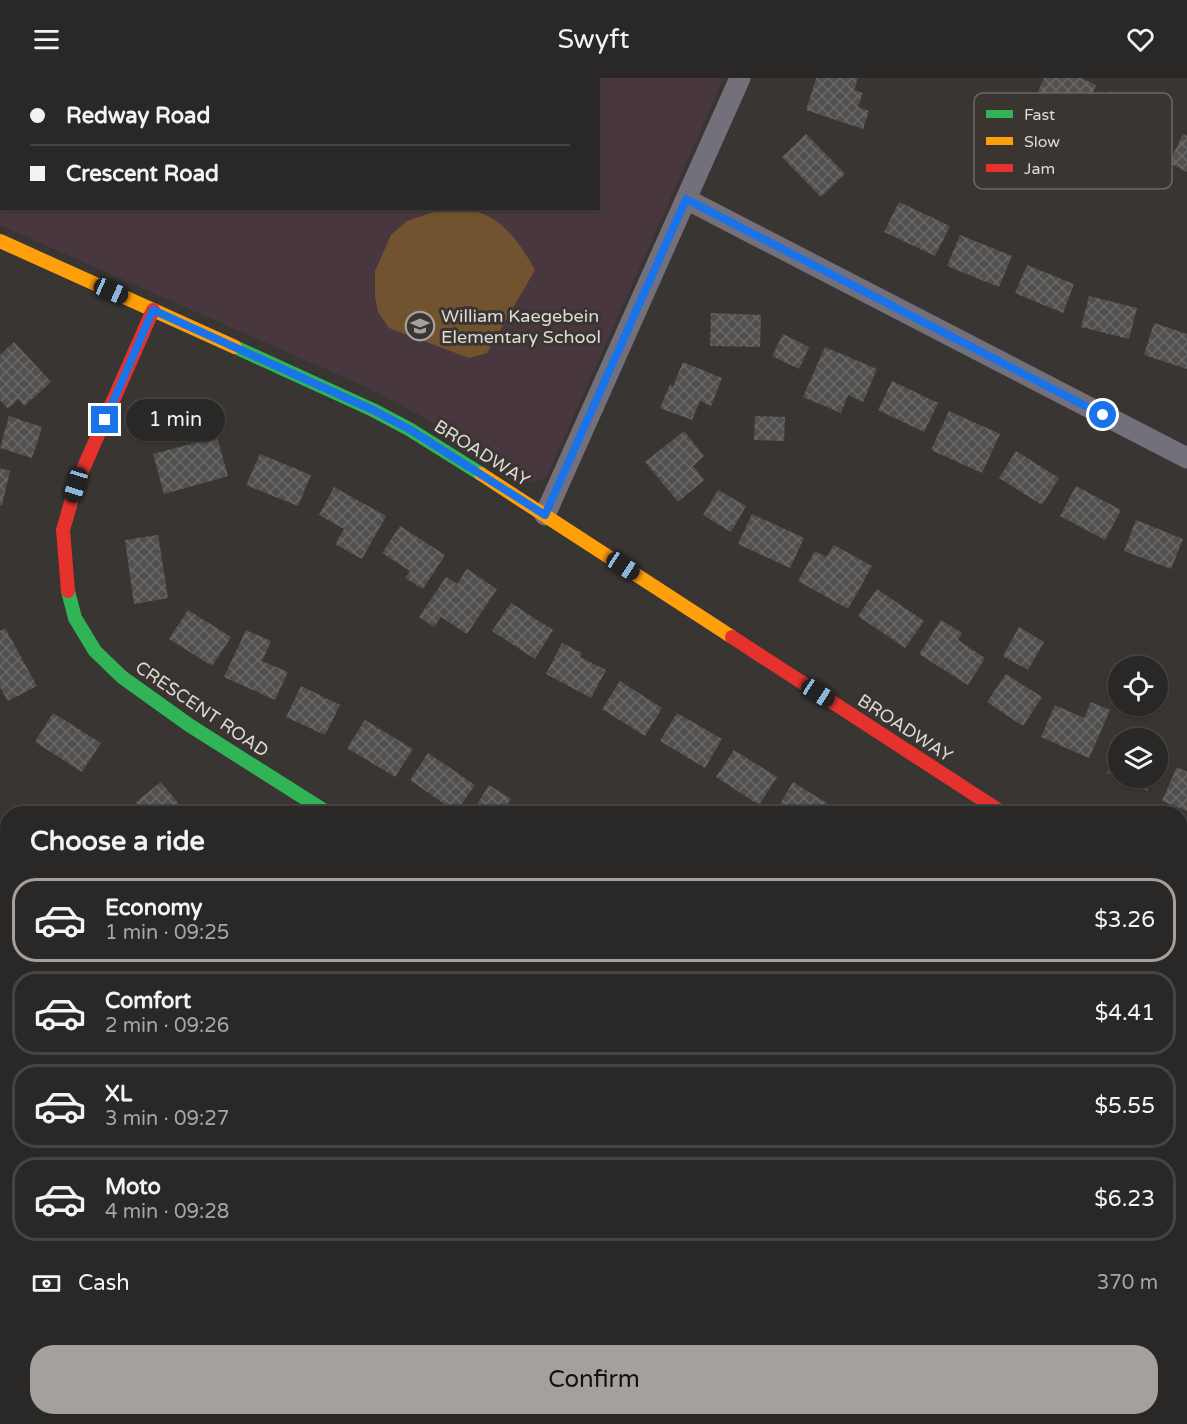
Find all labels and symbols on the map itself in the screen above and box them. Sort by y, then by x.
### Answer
legend [974,93,1172,189]
text: Fast [1024,105,1055,125]
text: Slow [1024,132,1060,152]
text: Jam [1024,159,1055,179]
car [91,275,131,307]
place label: William Kaegebein Elementary School [441,305,601,348]
school or university icon: William Kaegebein Elementary School [404,310,436,342]
callout: 1 min [126,399,225,441]
route start [1089,401,1116,428]
route end [91,406,118,433]
street label: BROADWAY [430,415,534,491]
car [62,465,90,505]
car [603,549,643,583]
street label: CRESCENT ROAD [131,656,273,762]
car [798,676,838,710]
street label: BROADWAY [853,689,957,767]

